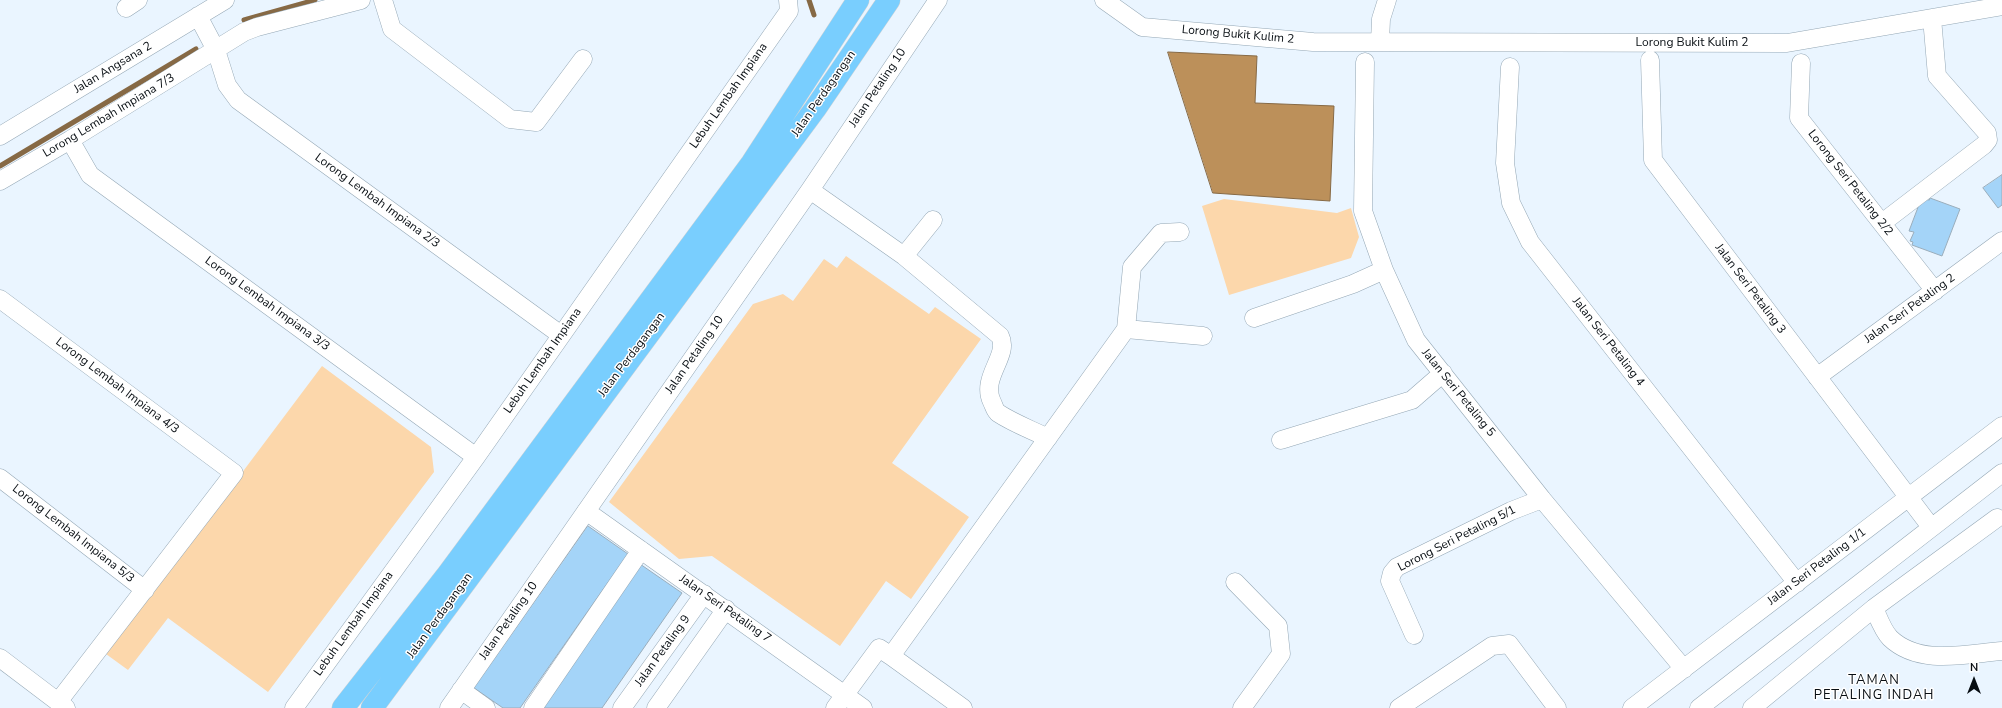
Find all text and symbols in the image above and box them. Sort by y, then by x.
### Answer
street label: Lorong Bukit Kulim 2 [1181,23,1295,47]
street label: Lorong Bukit Kulim 2 [1636,36,1748,50]
street label: Jalan Angsana 2 [71,39,155,97]
street label: Lebuh Lembah Impiana [687,40,771,152]
street label: Jalan Petaling 10 [846,46,910,130]
street label: Jalan Perdagangan [789,48,859,140]
street label: Lorong Lembah Impiana 7/3 [41,71,177,161]
street label: Lorong Seri Petaling 2/2 [1804,127,1896,239]
street label: Lorong Lembah Impiana 2/3 [312,151,442,251]
street label: Jalan Seri Petaling 3 [1712,241,1788,337]
street label: Lorong Lembah Impiana 3/3 [202,254,332,354]
street label: Jalan Seri Petaling 2 [1862,271,1958,347]
street label: Jalan Seri Petaling 4 [1569,295,1647,389]
street label: Lebuh Lembah Impiana [501,305,585,417]
street label: Jalan Perdagangan [596,310,668,400]
street label: Jalan Petaling 10 [663,313,727,397]
street label: Lorong Lembah Impiana 4/3 [52,335,182,437]
street label: Jalan Seri Petaling 5 [1418,346,1498,440]
street label: Lorong Lembah Impiana 5/3 [9,482,137,586]
street label: Lorong Seri Petaling 5/1 [1396,503,1518,575]
street label: Jalan Seri Petaling 1/1 [1765,525,1869,609]
street label: Lebuh Lembah Impiana [311,569,397,679]
street label: Jalan Perdagangan [404,571,476,661]
street label: Jalan Seri Petaling 7 [676,572,774,646]
street label: Jalan Petaling 10 [477,579,541,663]
street label: Jalan Petaling 9 [632,612,694,690]
north arrow [1954,660,1994,700]
text: N [1970,660,1978,675]
district label: TAMAN PETALING INDAH [1814,673,1934,704]

